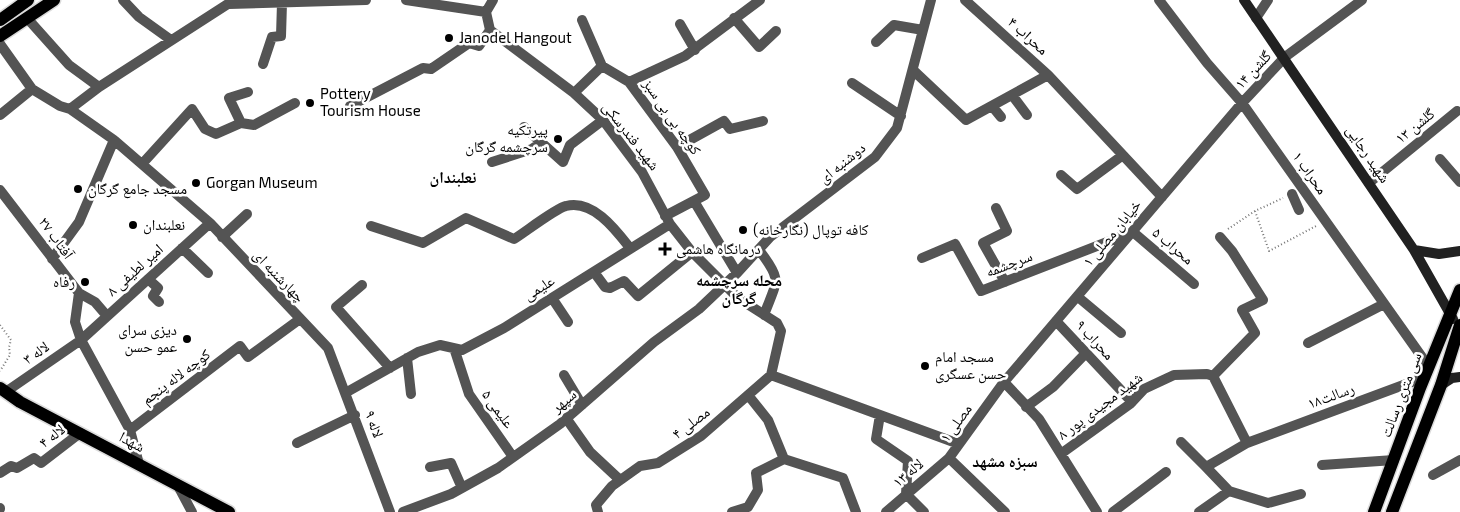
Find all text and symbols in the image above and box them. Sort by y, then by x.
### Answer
street label: ۴ محراب [1004,12,1053,59]
place label: Janodel Hangout [459,28,572,46]
marker: Janodel Hangout [443,32,455,44]
street label: گلشن ۱۴ [1230,46,1276,93]
street label: کوچه بی بی سبز [638,74,706,159]
place label: Pottery Tourism House [320,84,421,119]
marker: Pottery Tourism House [304,97,316,109]
street label: شهید فندرسکی [598,97,664,175]
street label: ۱۳ گلشن [1391,104,1439,148]
place label: پیرتکیه سرچشمه گرگان [465,120,548,157]
street label: شهید رجایی [1341,121,1395,187]
marker: پیرتکیه سرچشمه گرگان [552,133,564,145]
street label: دوشنبه ای [814,138,870,188]
street label: ۱ محراب [1289,148,1332,198]
district label: نعلبندان [430,167,476,187]
place label: Gorgan Museum [206,173,318,191]
marker: Gorgan Museum [190,177,202,189]
place label: مسجد جامع گرگان [88,179,187,199]
marker: مسجد جامع گرگان [72,183,84,195]
street label: خیابان مصلی ۱ [1078,195,1146,271]
street label: آفتاب ۲۷ [35,213,79,263]
place label: نعلبندان [143,215,185,235]
marker: نعلبندان [127,219,139,231]
place label: کافه توپال (نگارخانه) [753,220,868,240]
street label: ۵ محراب [1149,223,1198,268]
marker: کافه توپال (نگارخانه) [737,224,749,236]
street label: ۸ امیر لطیفی [103,239,167,301]
place label: درمانگاه هاشمی [676,239,761,259]
marker: درمانگاه هاشمی [658,242,672,256]
street label: چهارشنبه ای [249,245,310,307]
street label: سرچشمه [983,246,1035,281]
district label: محله سرچشمه گرگان [696,270,782,308]
street label: علیمی [520,271,559,305]
place label: رفاه [53,272,75,291]
marker: رفاه [79,276,91,288]
street label: ۹ محراب [1072,316,1119,364]
place label: دیزی سرای عمو حسن [118,320,177,357]
marker: دیزی سرای عمو حسن [181,333,193,345]
street label: لاله ۳ [19,337,52,368]
street label: کوچه لاله پنجم [137,345,215,409]
place label: مسجد امام حسن عسگری [935,347,1007,384]
street label: سی متری رسالت [1376,350,1426,440]
marker: مسجد امام حسن عسگری [919,360,931,372]
street label: ۸ شهید مجیدی پور [1053,367,1147,445]
street label: رسالت۱۸ [1305,378,1357,413]
street label: سپهر [546,385,580,417]
street label: ۵ علیمی [477,386,519,433]
street label: ۱ مصلی [935,400,977,446]
street label: ۴ مصلی [668,402,714,444]
street label: ۹ لاله [362,408,388,440]
street label: لاله ۴ [35,420,68,451]
street label: شهدا [116,427,148,456]
district label: سبزه مشهد [972,451,1038,471]
street label: لاله ۱۳ [888,454,926,490]

